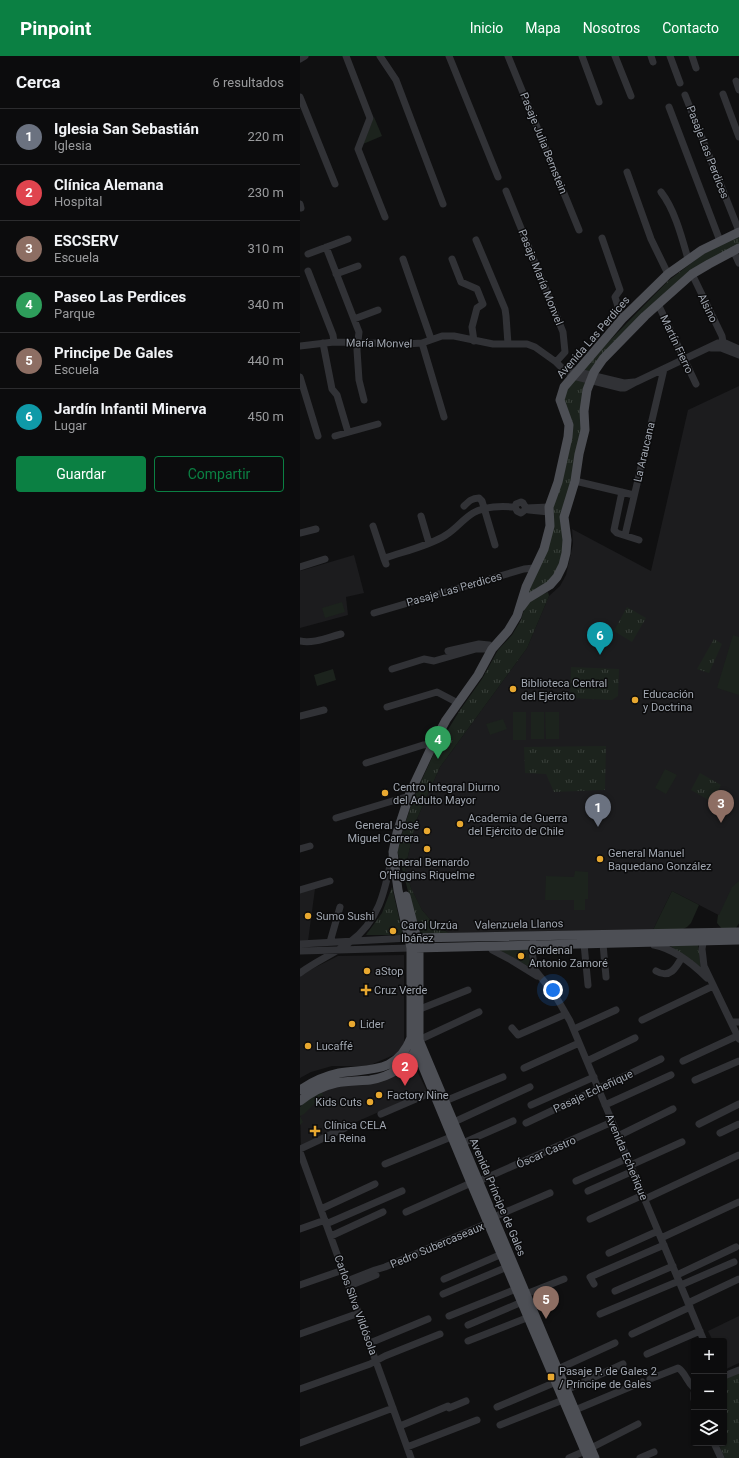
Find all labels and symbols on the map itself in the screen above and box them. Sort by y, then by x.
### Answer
street label: Pasaje Julia Bernstein [517,91,570,196]
street label: Pasaje Las Perdices [684,104,731,201]
street label: Pasaje María Monvel [515,227,566,327]
street label: Alsino [695,292,720,325]
street label: Avenida Las Perdices [554,293,633,381]
street label: Martín Fierro [657,313,696,375]
street label: María Monvel [346,336,412,351]
street label: La Araucana [631,421,658,483]
street label: Pasaje Las Perdices [405,570,504,609]
pin: 6 [587,622,613,655]
place label: Biblioteca Central del Ejército [521,677,607,703]
marker: Biblioteca Central del Ejército [508,684,518,694]
place label: Educación y Doctrina [643,688,694,714]
marker: Educación y Doctrina [630,695,640,705]
pin: 4 [425,726,451,759]
place label: Centro Integral Diurno del Adulto Mayor [393,781,500,807]
marker: Centro Integral Diurno del Adulto Mayor [380,788,390,798]
pin: 3 [708,790,734,823]
pin: 1 [585,794,611,827]
place label: Academia de Guerra del Ejército de Chile [468,812,567,838]
place label: General José Miguel Carrera [347,819,419,845]
marker: Academia de Guerra del Ejército de Chile [455,819,465,829]
marker: General José Miguel Carrera [422,826,432,836]
marker: General Bernardo O’Higgins Riquelme [422,844,432,854]
place label: General Manuel Baquedano González [608,847,712,873]
marker: General Manuel Baquedano González [595,854,605,864]
place label: General Bernardo O’Higgins Riquelme [379,856,475,882]
place label: Sumo Sushi [316,910,374,923]
marker: Sumo Sushi [303,911,313,921]
street label: Valenzuela Llanos [475,917,564,932]
place label: Carol Urzúa Ibáñez [401,919,458,945]
marker: Carol Urzúa Ibáñez [388,926,398,936]
place label: Cardenal Antonio Zamoré [529,944,608,970]
marker: Cardenal Antonio Zamoré [516,951,526,961]
place label: aStop [375,965,403,978]
marker: aStop [362,966,372,976]
your location [543,980,563,1000]
place label: Cruz Verde [374,984,428,997]
marker: Cruz Verde [361,985,371,995]
place label: Lider [360,1018,385,1031]
marker: Lider [347,1019,357,1029]
place label: Lucaffé [316,1040,353,1053]
marker: Lucaffé [303,1041,313,1051]
pin: 2 [392,1053,418,1086]
street label: Pasaje Echeñique [551,1067,635,1116]
place label: Factory Nine [387,1089,449,1102]
marker: Factory Nine [374,1090,384,1100]
place label: Kids Cuts [315,1096,362,1109]
marker: Kids Cuts [365,1097,375,1107]
street label: Avenida Echeñique [603,1112,651,1202]
place label: Clínica CELA La Reina [324,1119,387,1145]
marker: Clínica CELA La Reina [309,1125,321,1137]
street label: Óscar Castro [514,1134,578,1171]
street label: Avenida Príncipe de Gales [467,1136,528,1258]
street label: Pedro Subercaseaux [388,1220,486,1271]
street label: Carlos Silva Vildósola [331,1253,380,1357]
pin: 5 [533,1286,559,1319]
place label: Pasaje P. de Gales 2 / Príncipe de Gales [559,1365,657,1391]
marker: Pasaje P. de Gales 2 / Príncipe de Gales [546,1372,556,1382]

